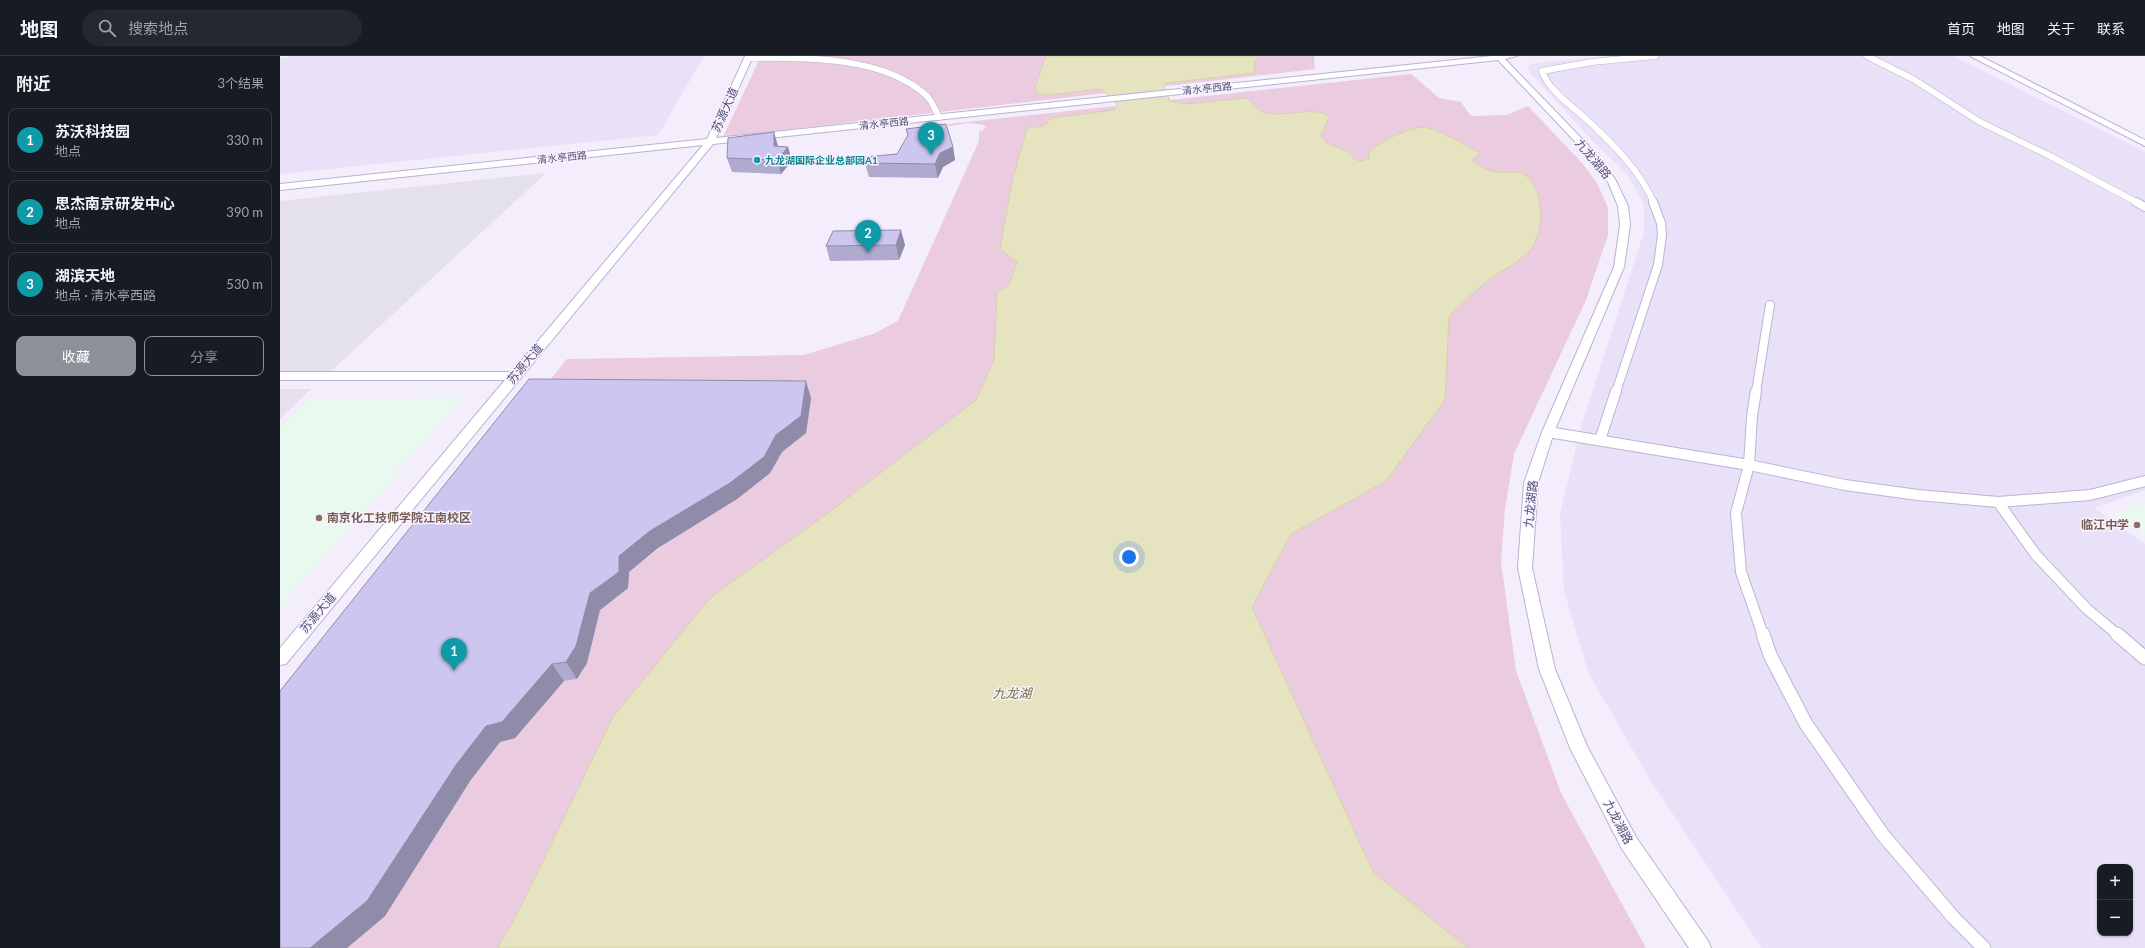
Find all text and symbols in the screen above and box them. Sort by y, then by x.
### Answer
search box [82,10,362,46]
text: 地图 [20,17,58,40]
icon: search [96,17,118,39]
text: 搜索地点 [128,19,188,37]
text: 首页 [1947,20,1975,37]
text: 地图 [1997,20,2025,37]
text: 关于 [2047,20,2075,37]
text: 联系 [2097,20,2125,37]
text: 附近 [16,73,50,94]
text: 3个结果 [217,75,264,91]
street label: 清水亭西路 [1182,79,1232,97]
street label: 苏源大道 [708,85,741,135]
street label: 清水亭西路 [859,114,909,132]
text: 苏沃科技园 [55,122,130,140]
pin: 3 [918,122,944,155]
text: 1 [26,132,34,148]
text: 330 m [226,132,263,148]
street label: 九龙湖路 [1572,135,1615,182]
text: 地点 [55,143,81,159]
street label: 清水亭西路 [537,148,587,166]
place label: 九龙湖国际企业总部园A1 [765,154,878,166]
marker: 九龙湖国际企业总部园A1 [752,155,762,165]
text: 思杰南京研发中心 [55,194,175,212]
text: 2 [26,204,34,220]
text: 390 m [226,204,263,220]
text: 地点 [55,215,81,231]
pin: 2 [855,220,881,253]
text: 湖滨天地 [55,266,115,284]
text: 3 [26,276,34,292]
text: 530 m [226,276,263,292]
text: 地点 · 清水亭西路 [55,287,156,303]
button: 收藏 [16,336,136,376]
button: 分享 [144,336,264,376]
street label: 苏源大道 [503,340,546,387]
street label: 九龙湖路 [1521,479,1540,529]
place label: 南京化工技师学院江南校区 [327,510,471,525]
marker: 南京化工技师学院江南校区 [314,513,324,523]
place label: 临江中学 [2081,517,2129,532]
marker: 临江中学 [2132,520,2142,530]
your location [1119,547,1139,567]
street label: 苏源大道 [296,589,339,636]
pin: 1 [441,638,467,671]
water label: 九龙湖 [992,685,1033,701]
street label: 九龙湖路 [1601,797,1636,846]
map controls [2097,864,2133,936]
button: + [2097,864,2133,900]
button: − [2097,900,2133,936]

